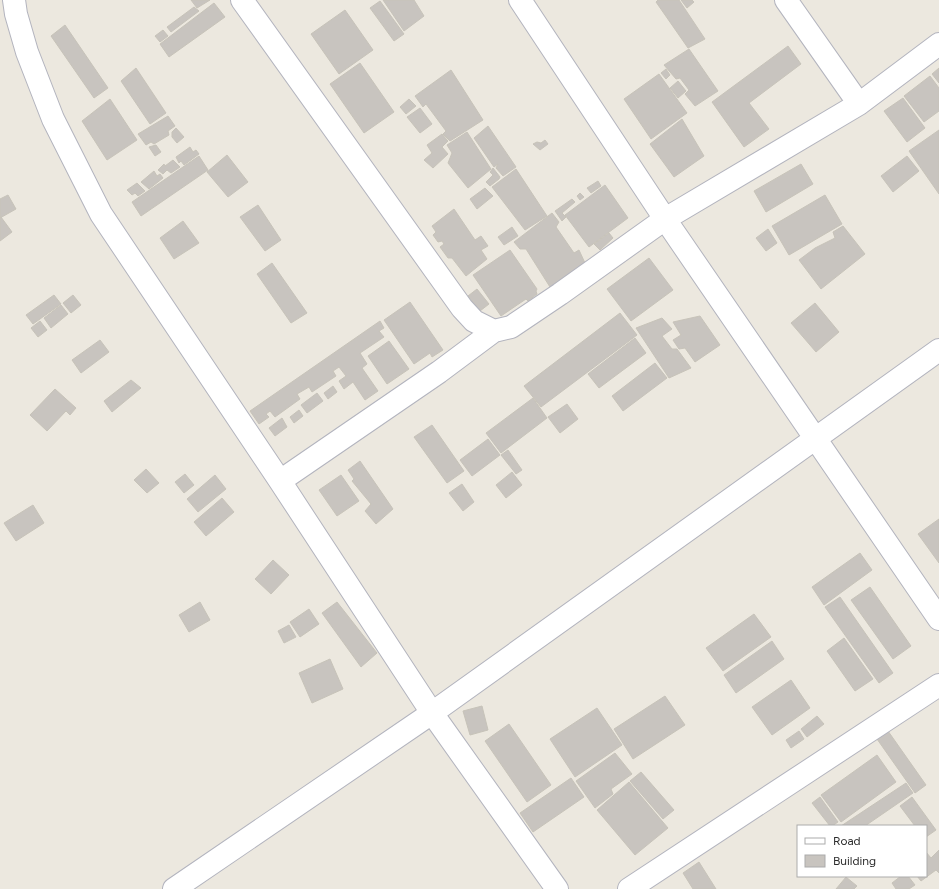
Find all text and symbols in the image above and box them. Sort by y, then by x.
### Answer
legend [797,825,927,877]
text: Road [833,834,861,848]
text: Building [833,854,876,868]

